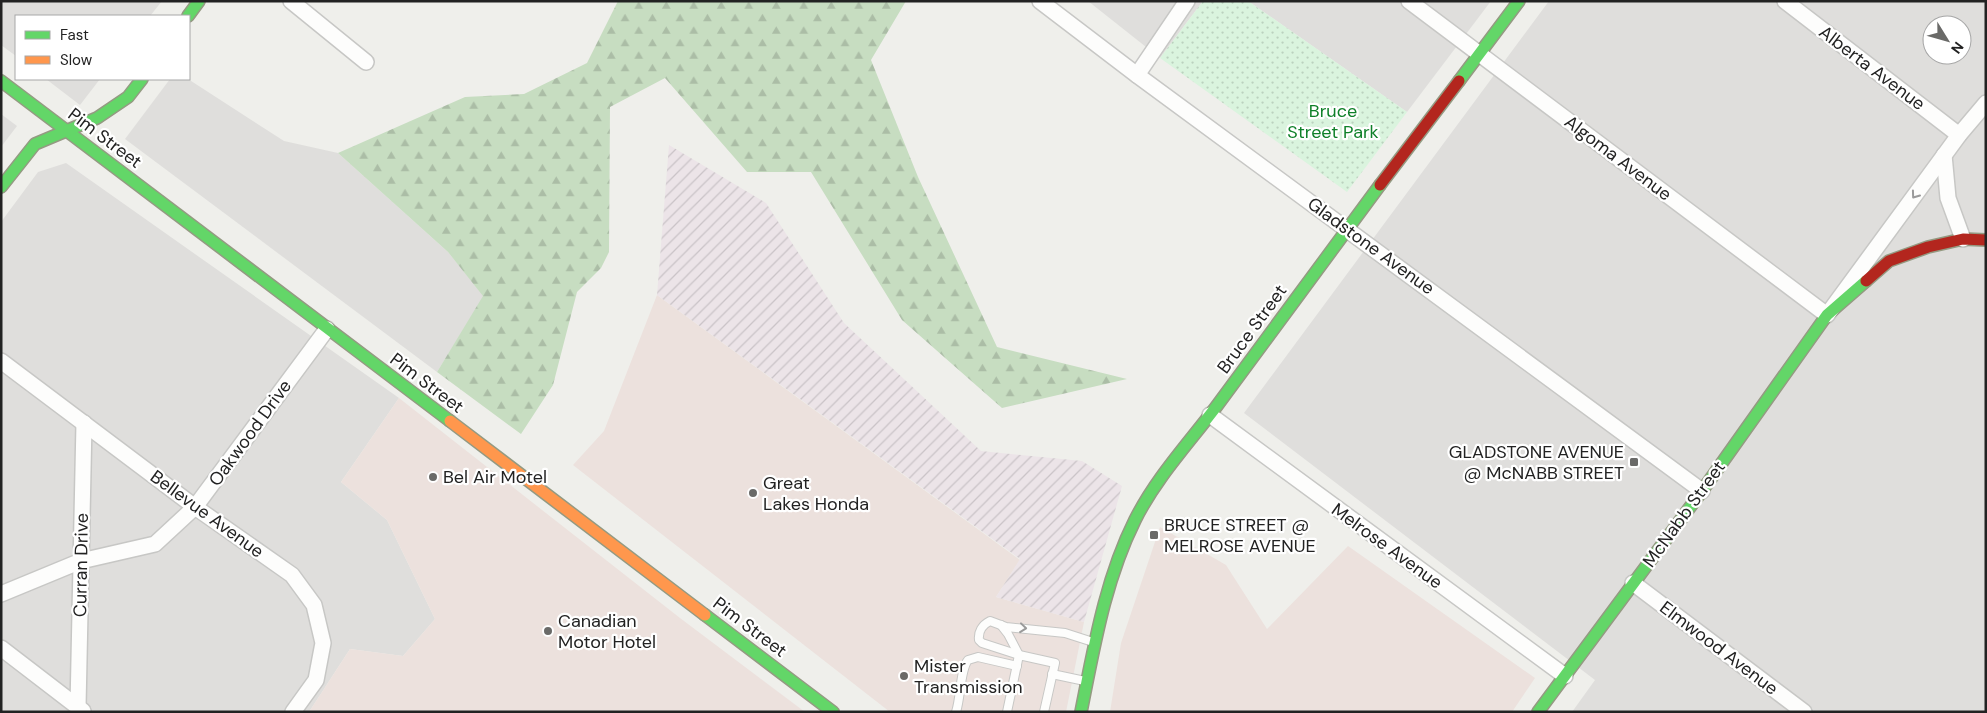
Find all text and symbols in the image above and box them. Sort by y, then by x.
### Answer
legend [15,15,190,80]
north arrow [1922,15,1972,65]
street label: Alberta Avenue [1814,20,1930,116]
text: Fast [60,25,89,45]
text: N [1947,38,1968,57]
text: Slow [60,50,93,70]
park label: Bruce Street Park [1287,99,1379,144]
street label: Pim Street [63,102,147,174]
street label: Algoma Avenue [1560,110,1676,206]
one-way arrow [1912,189,1921,199]
street label: Gladstone Avenue [1303,192,1439,300]
street label: Bruce Street [1212,280,1292,378]
street label: Pim Street [385,347,469,419]
street label: Oakwood Drive [203,375,297,491]
place label: GLADSTONE AVENUE @ McNABB STREET [1449,440,1624,485]
marker: GLADSTONE AVENUE @ McNABB STREET [1628,456,1640,468]
street label: McNabb Street [1637,456,1731,572]
street label: Bellevue Avenue [145,465,269,563]
place label: Bel Air Motel [443,465,547,489]
marker: Bel Air Motel [427,471,439,483]
place label: Great Lakes Honda [763,471,869,516]
marker: Great Lakes Honda [747,487,759,499]
street label: Melrose Avenue [1327,498,1447,594]
street label: Curran Drive [68,513,94,617]
place label: BRUCE STREET @ MELROSE AVENUE [1164,513,1316,558]
marker: BRUCE STREET @ MELROSE AVENUE [1148,529,1160,541]
street label: Pim Street [708,591,792,663]
street label: Elmwood Avenue [1655,596,1783,700]
place label: Canadian Motor Hotel [558,609,656,654]
one-way arrow [1019,622,1027,633]
marker: Canadian Motor Hotel [542,625,554,637]
place label: Mister Transmission [914,654,1023,699]
marker: Mister Transmission [898,670,910,682]

